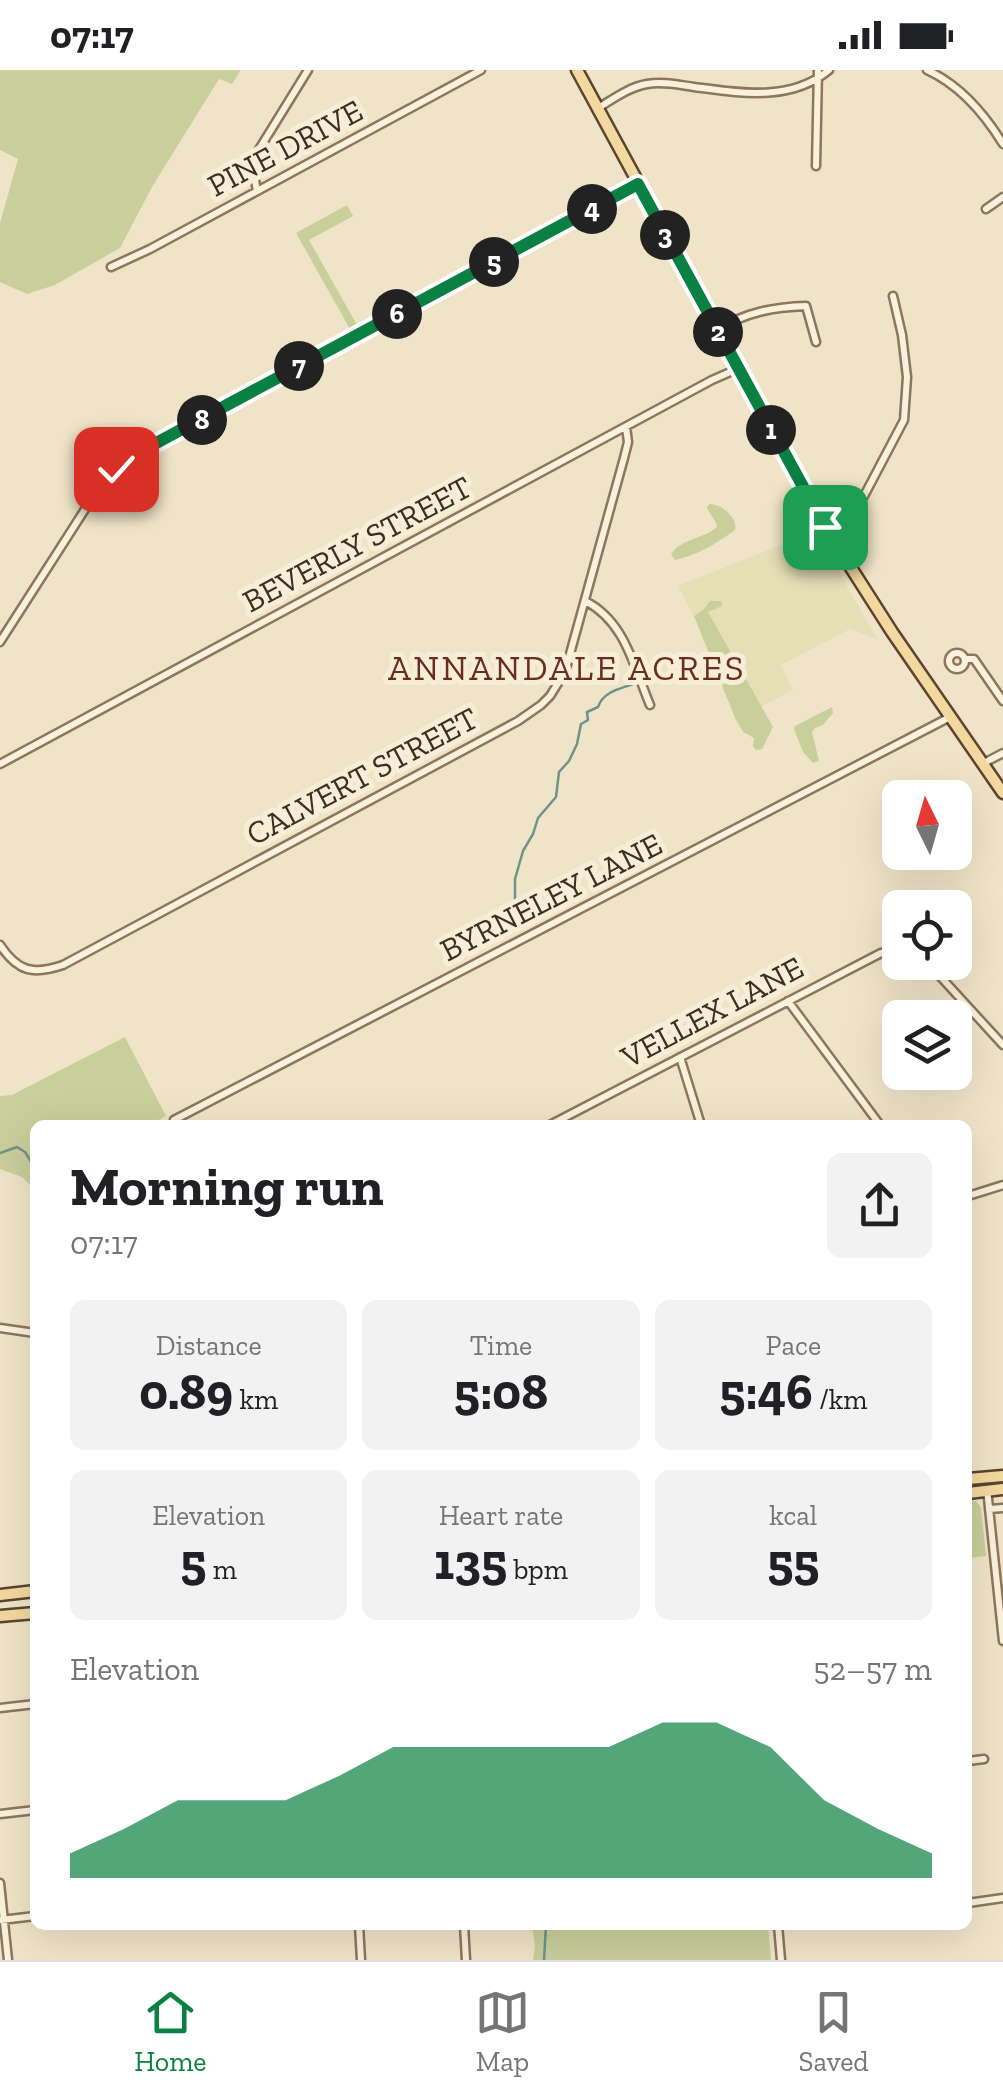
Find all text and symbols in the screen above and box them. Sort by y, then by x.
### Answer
text: 07:17 [50,12,134,58]
street label: PINE DRIVE [201,91,369,205]
pin: 4 [567,184,617,234]
text: 4 [584,192,600,225]
pin: 3 [640,210,690,260]
text: 3 [658,218,672,251]
pin: 5 [469,237,519,287]
text: 5 [487,245,501,278]
pin: 6 [372,289,422,339]
text: 6 [389,297,405,330]
pin: 2 [693,307,743,357]
text: 2 [710,315,726,348]
pin: 7 [274,341,324,391]
text: 7 [292,349,306,382]
pin: 8 [177,395,227,445]
text: 8 [194,403,210,436]
pin: 1 [746,405,796,455]
text: 1 [765,413,777,446]
pin [74,427,159,512]
icon: check [89,442,144,497]
street label: BEVERLY STREET [236,468,478,620]
pin [783,485,868,570]
icon: arrive [798,500,853,555]
district label: ANNANDALE ACRES [388,647,746,689]
street label: CALVERT STREET [240,699,484,853]
north arrow [882,780,972,870]
map controls [882,780,972,1090]
street label: BYRNELEY LANE [434,825,668,969]
button: locate [882,890,972,980]
street label: VELLEX LANE [613,948,810,1076]
button: layers [882,1000,972,1090]
text: Morning run [70,1153,384,1219]
button: share [827,1153,932,1258]
text: 07:17 [70,1224,138,1262]
text: Distance [156,1329,262,1362]
text: Time [470,1329,532,1362]
text: Pace [766,1329,821,1362]
text: 0.89 [139,1362,233,1422]
text: 5:08 [454,1362,548,1422]
text: 5:46 [719,1362,813,1422]
text: km [233,1383,278,1416]
text: /km [813,1383,868,1416]
text: Elevation [152,1499,265,1532]
text: Heart rate [439,1499,563,1532]
text: kcal [769,1499,817,1532]
text: 5 [180,1532,206,1592]
text: 135 [434,1532,507,1592]
text: 55 [767,1532,819,1592]
text: m [206,1553,237,1586]
text: bpm [507,1553,568,1586]
text: Elevation [70,1650,199,1688]
text: 52–57 m [813,1650,932,1688]
tab: Home [134,1985,206,2078]
tab: Map [475,1985,530,2078]
tab: Saved [799,1985,869,2078]

